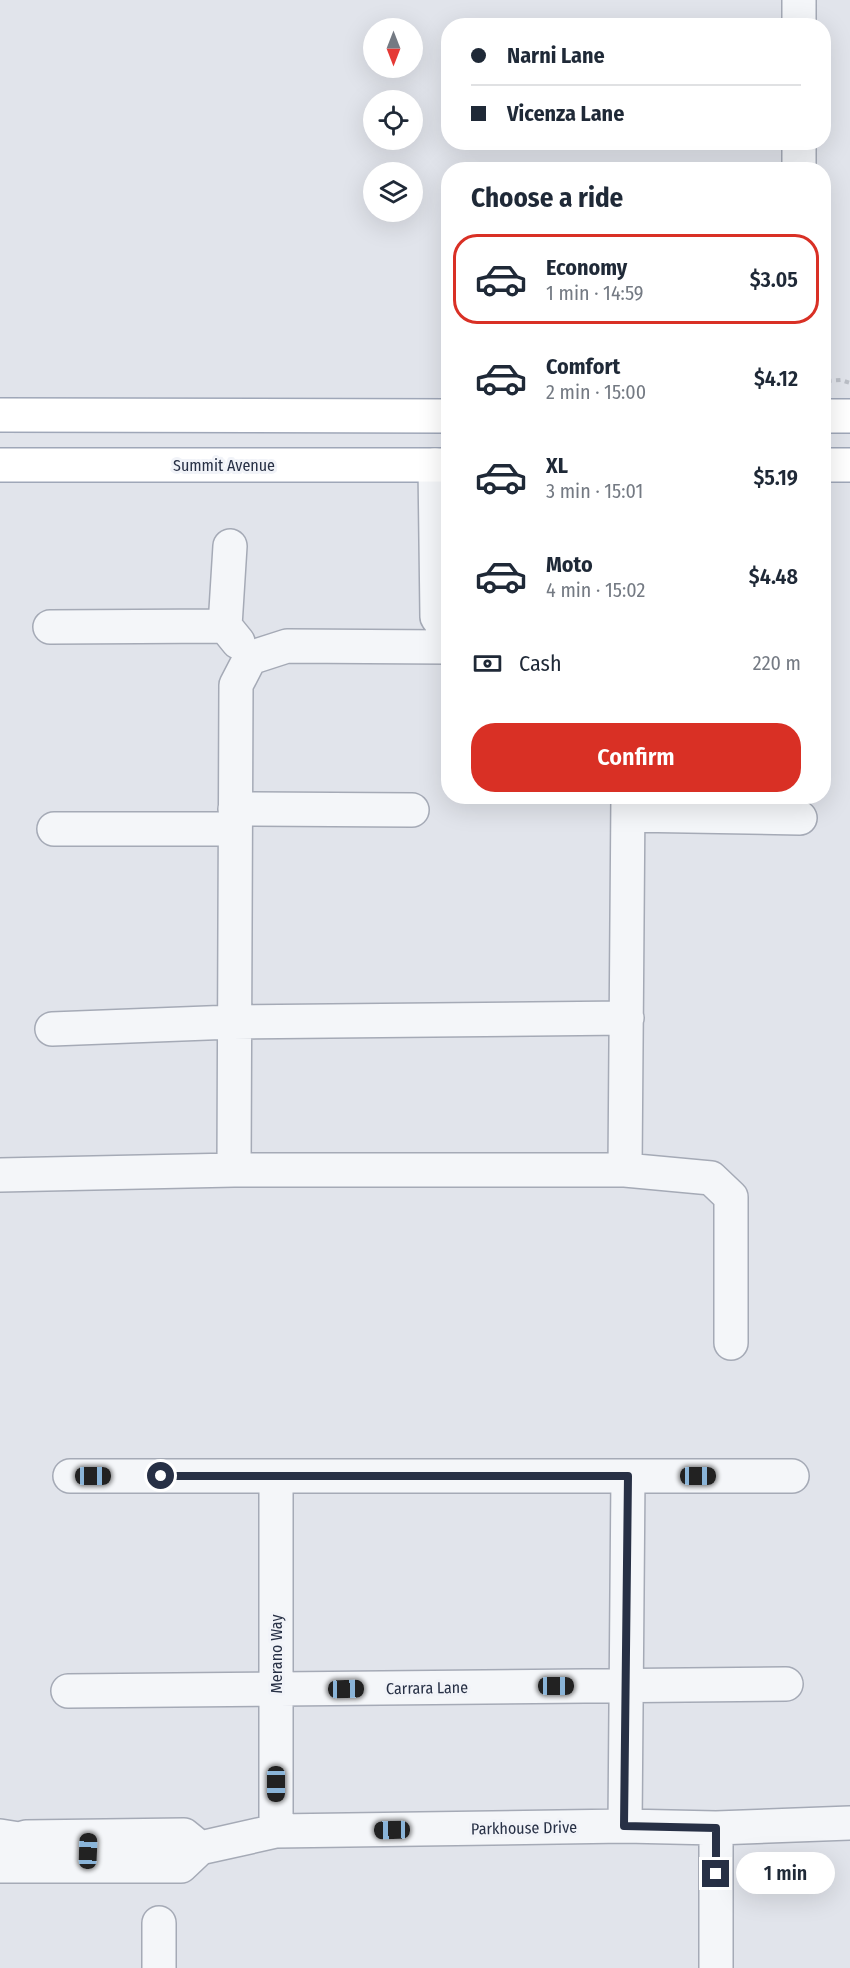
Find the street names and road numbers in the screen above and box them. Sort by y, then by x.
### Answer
street label: Summit Avenue [173,456,275,475]
street label: Merano Way [267,1614,286,1694]
street label: Carrara Lane [386,1678,468,1698]
street label: Parkhouse Drive [471,1818,577,1838]

